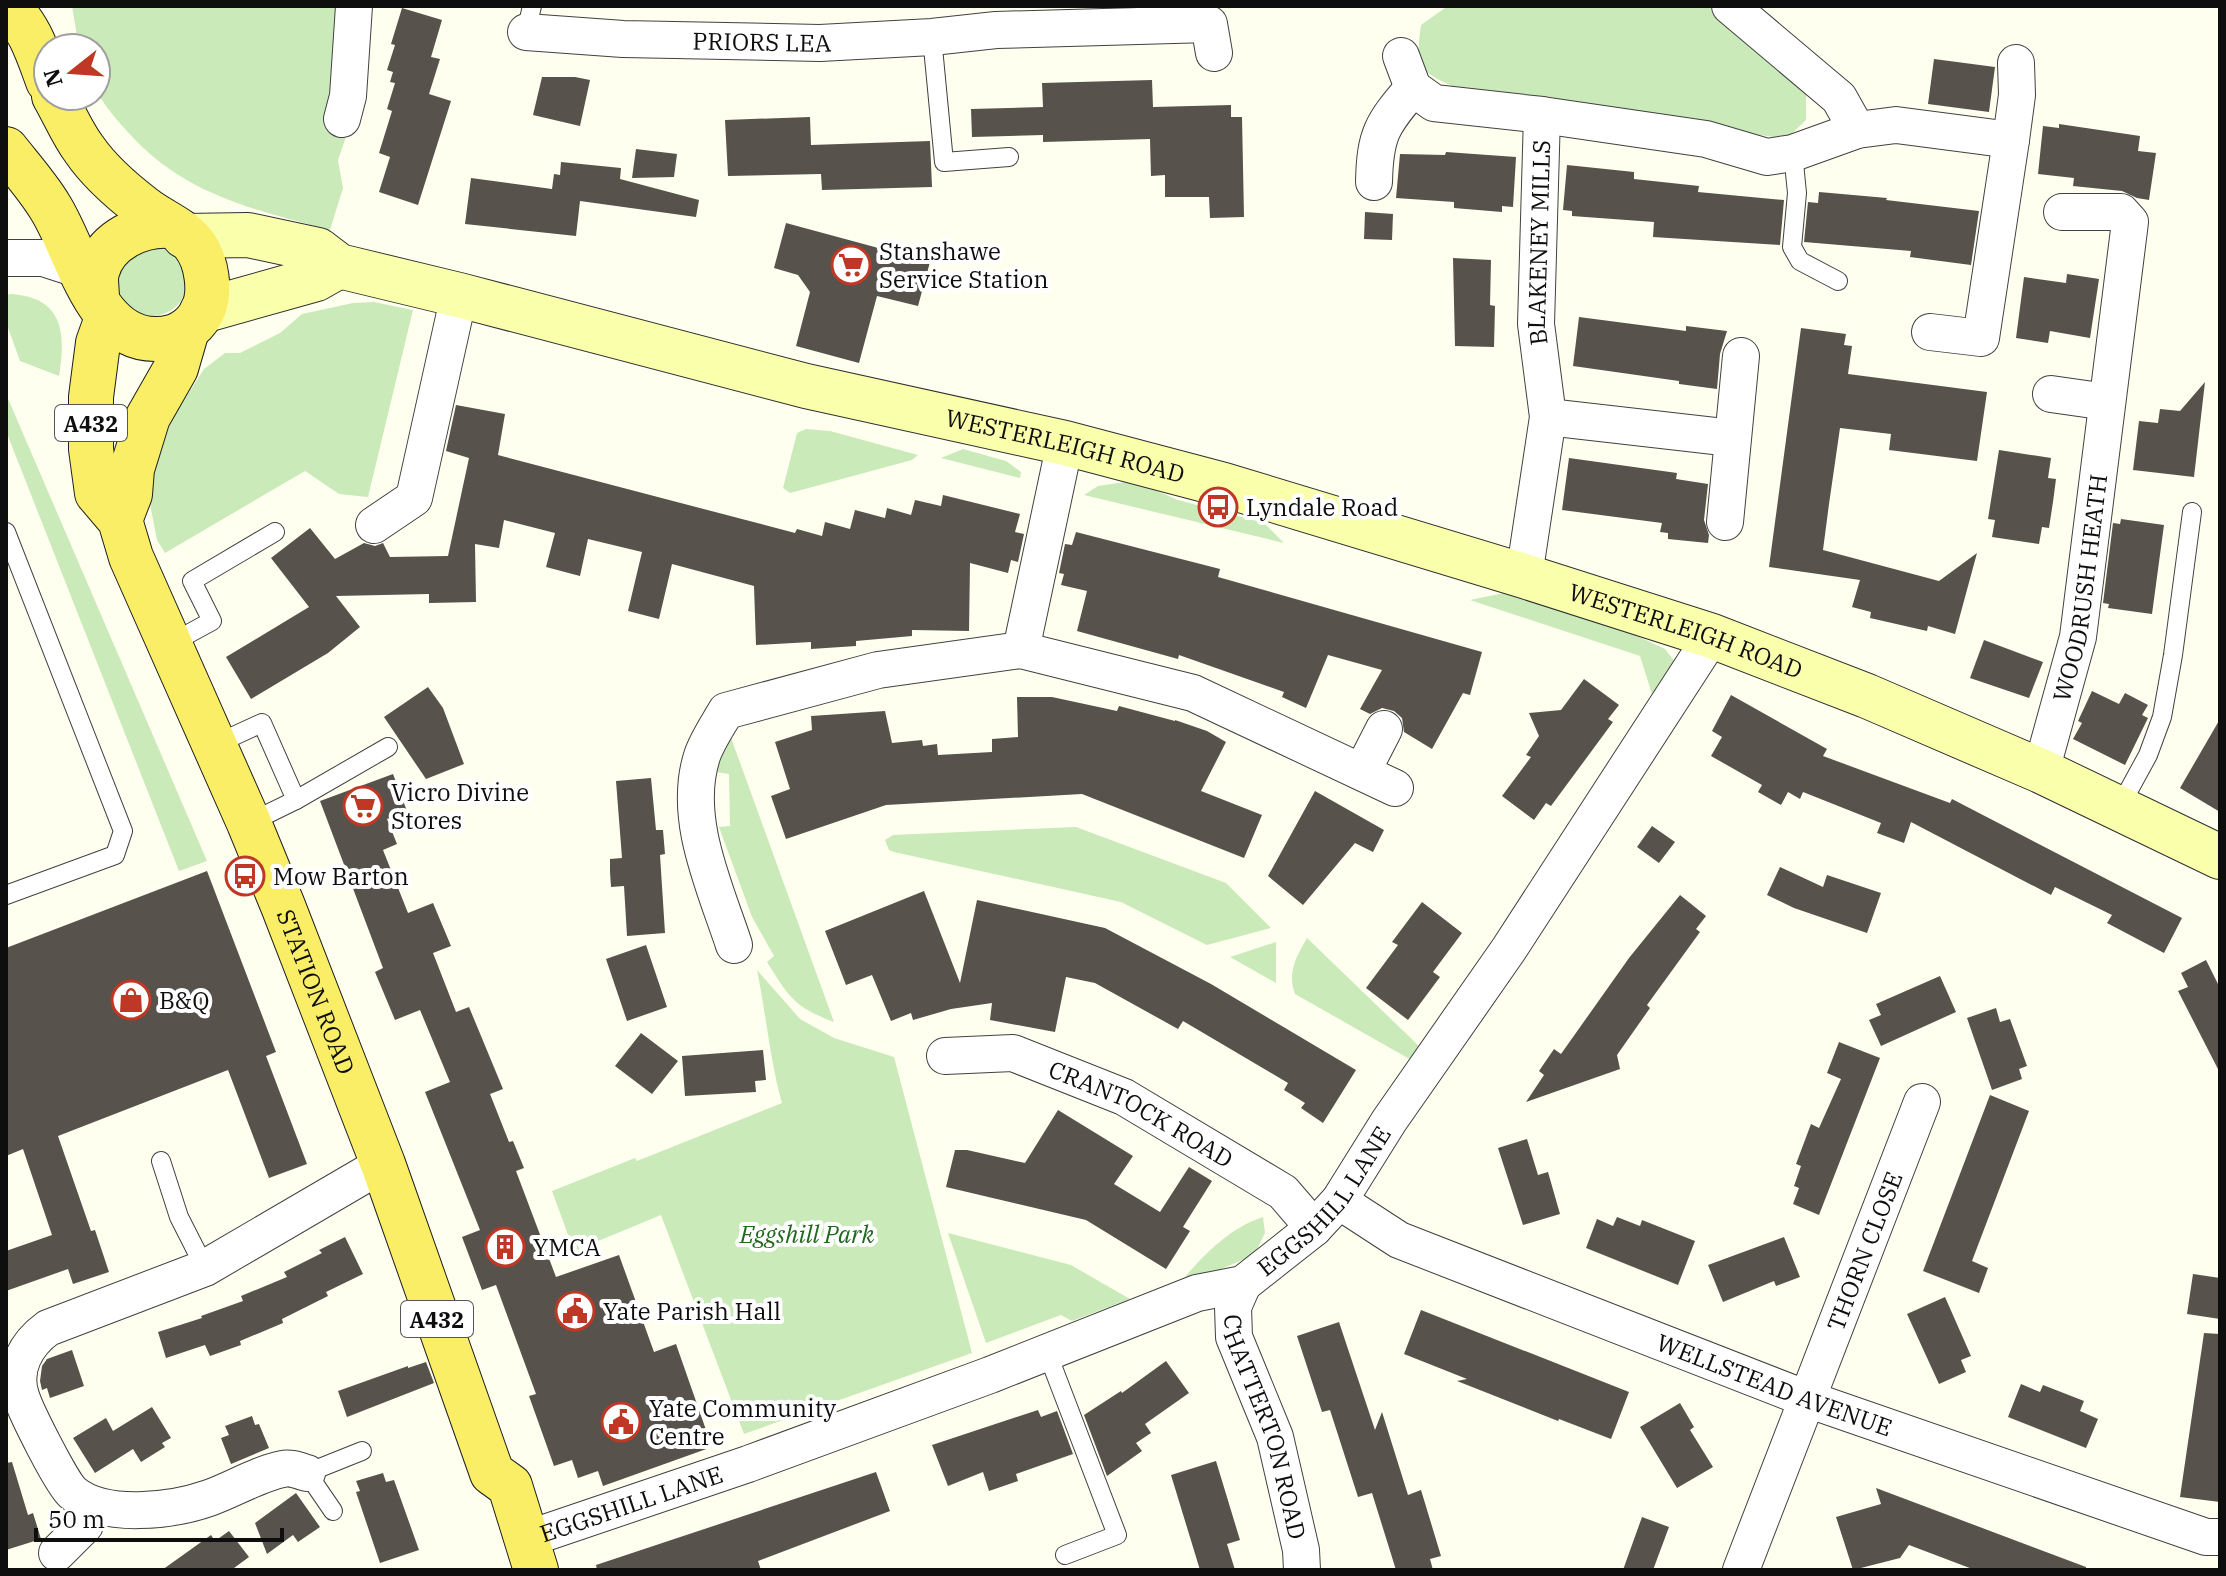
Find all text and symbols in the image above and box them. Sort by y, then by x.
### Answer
street label: PRIORS LEA [692,24,832,59]
north arrow [32,32,112,112]
text: N [36,65,69,91]
street label: BLAKENEY MILLS [1520,139,1557,347]
place label: Stanshawe Service Station [879,235,1049,295]
supermarket icon: Stanshawe Service Station [830,244,872,286]
street label: WESTERLEIGH ROAD [942,401,1188,490]
road number: A432 [55,405,127,441]
street label: WOODRUSH HEATH [2045,472,2114,705]
bus stop icon: Lyndale Road [1197,486,1239,528]
place label: Lyndale Road [1246,491,1398,523]
street label: WESTERLEIGH ROAD [1565,575,1807,686]
place label: Vicro Divine Stores [391,776,529,836]
supermarket icon: Vicro Divine Stores [342,785,384,827]
bus stop icon: Mow Barton [224,855,266,897]
place label: Mow Barton [273,860,409,892]
street label: STATION ROAD [270,904,363,1079]
shop icon: B&Q [110,979,152,1021]
place label: B&Q [159,984,209,1016]
street label: CRANTOCK ROAD [1044,1053,1239,1175]
street label: EGGSHILL LANE [1250,1120,1398,1283]
street label: THORN CLOSE [1819,1167,1910,1335]
park label: Eggshill Park [739,1218,875,1250]
building icon: YMCA [484,1226,526,1268]
place label: YMCA [533,1231,601,1263]
public building icon: Yate Parish Hall [554,1290,596,1332]
place label: Yate Parish Hall [603,1295,781,1327]
road number: A432 [401,1301,473,1337]
street label: CHATTERTON ROAD [1216,1314,1314,1542]
street label: WELLSTEAD AVENUE [1652,1326,1897,1443]
place label: Yate Community Centre [649,1392,836,1452]
public building icon: Yate Community Centre [600,1401,642,1443]
street label: EGGSHILL LANE [536,1458,727,1549]
scale bar [36,1492,282,1542]
text: 50 m [48,1503,105,1535]

